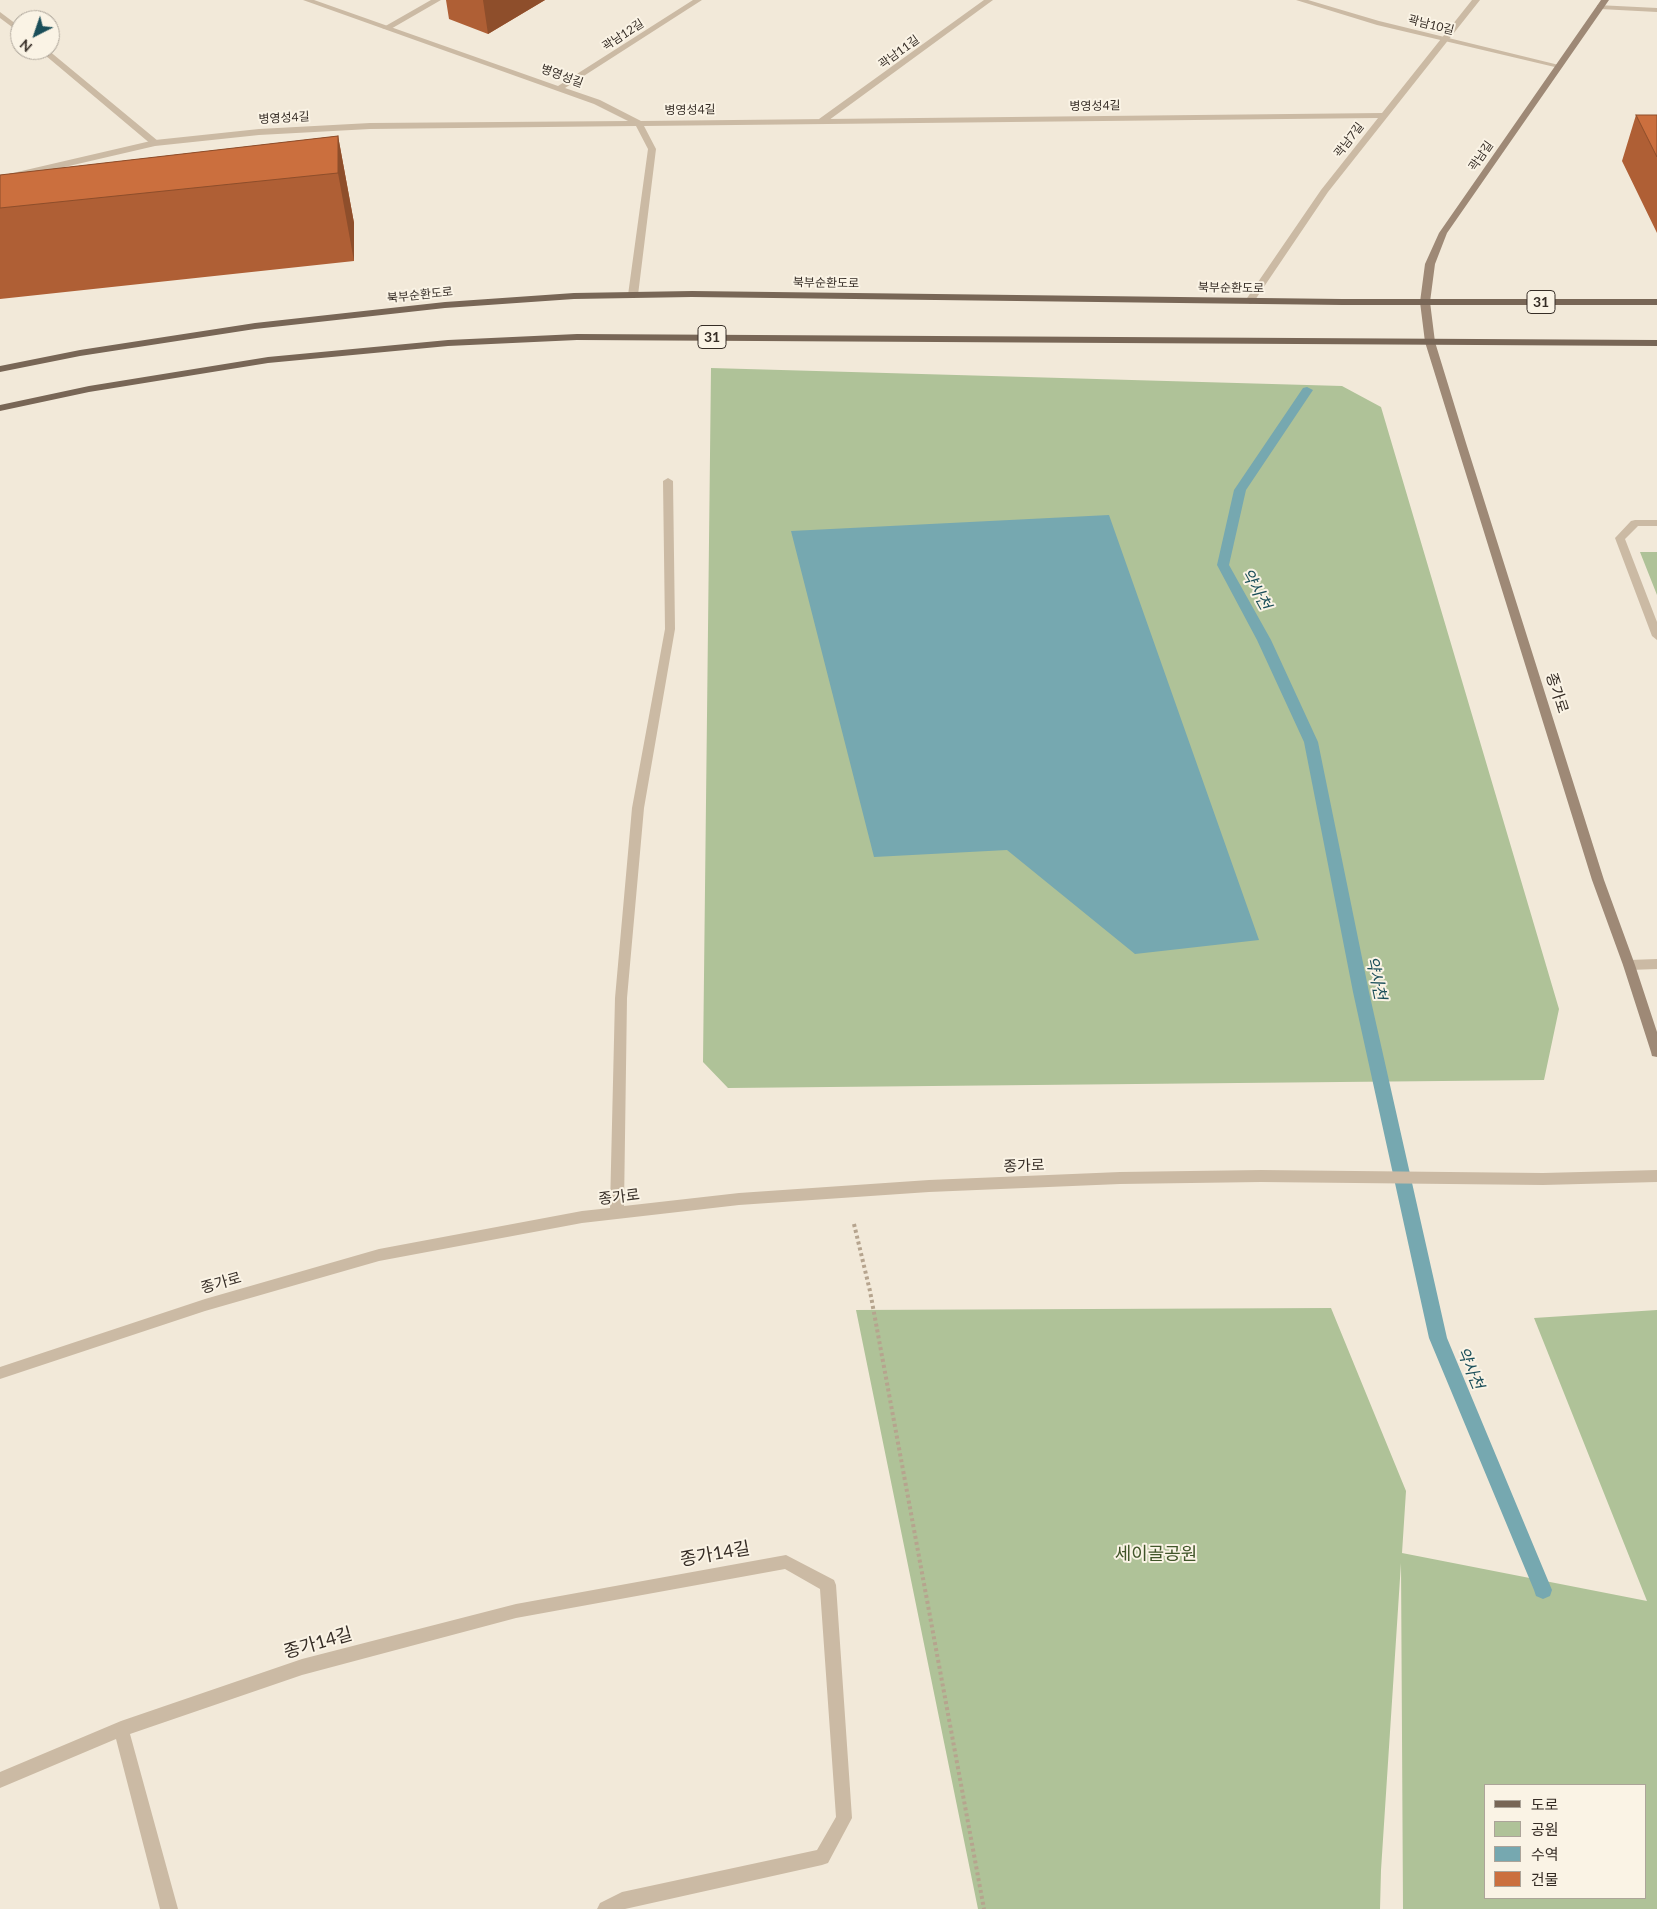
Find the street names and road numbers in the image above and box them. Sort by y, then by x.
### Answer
street label: 곽남10길 [1406,12,1456,38]
street label: 곽남12길 [599,16,647,54]
street label: 곽남11길 [876,32,922,72]
street label: 병영성길 [539,62,585,90]
street label: 병영성4길 [1069,98,1121,114]
street label: 병영성4길 [664,102,716,118]
street label: 병영성4길 [258,109,310,127]
street label: 곽남7길 [1331,120,1367,160]
street label: 곽남길 [1466,138,1496,174]
street label: 북부순환도로 [793,275,859,291]
street label: 북부순환도로 [1198,280,1264,296]
street label: 북부순환도로 [386,284,454,306]
road number: 31 [1527,290,1555,314]
road number: 31 [698,326,726,348]
street label: 종가로 [1542,671,1572,715]
street label: 종가로 [1003,1156,1045,1176]
street label: 종가로 [597,1186,641,1208]
street label: 종가로 [199,1269,243,1297]
street label: 종가14길 [678,1537,752,1571]
street label: 종가14길 [281,1623,355,1663]

